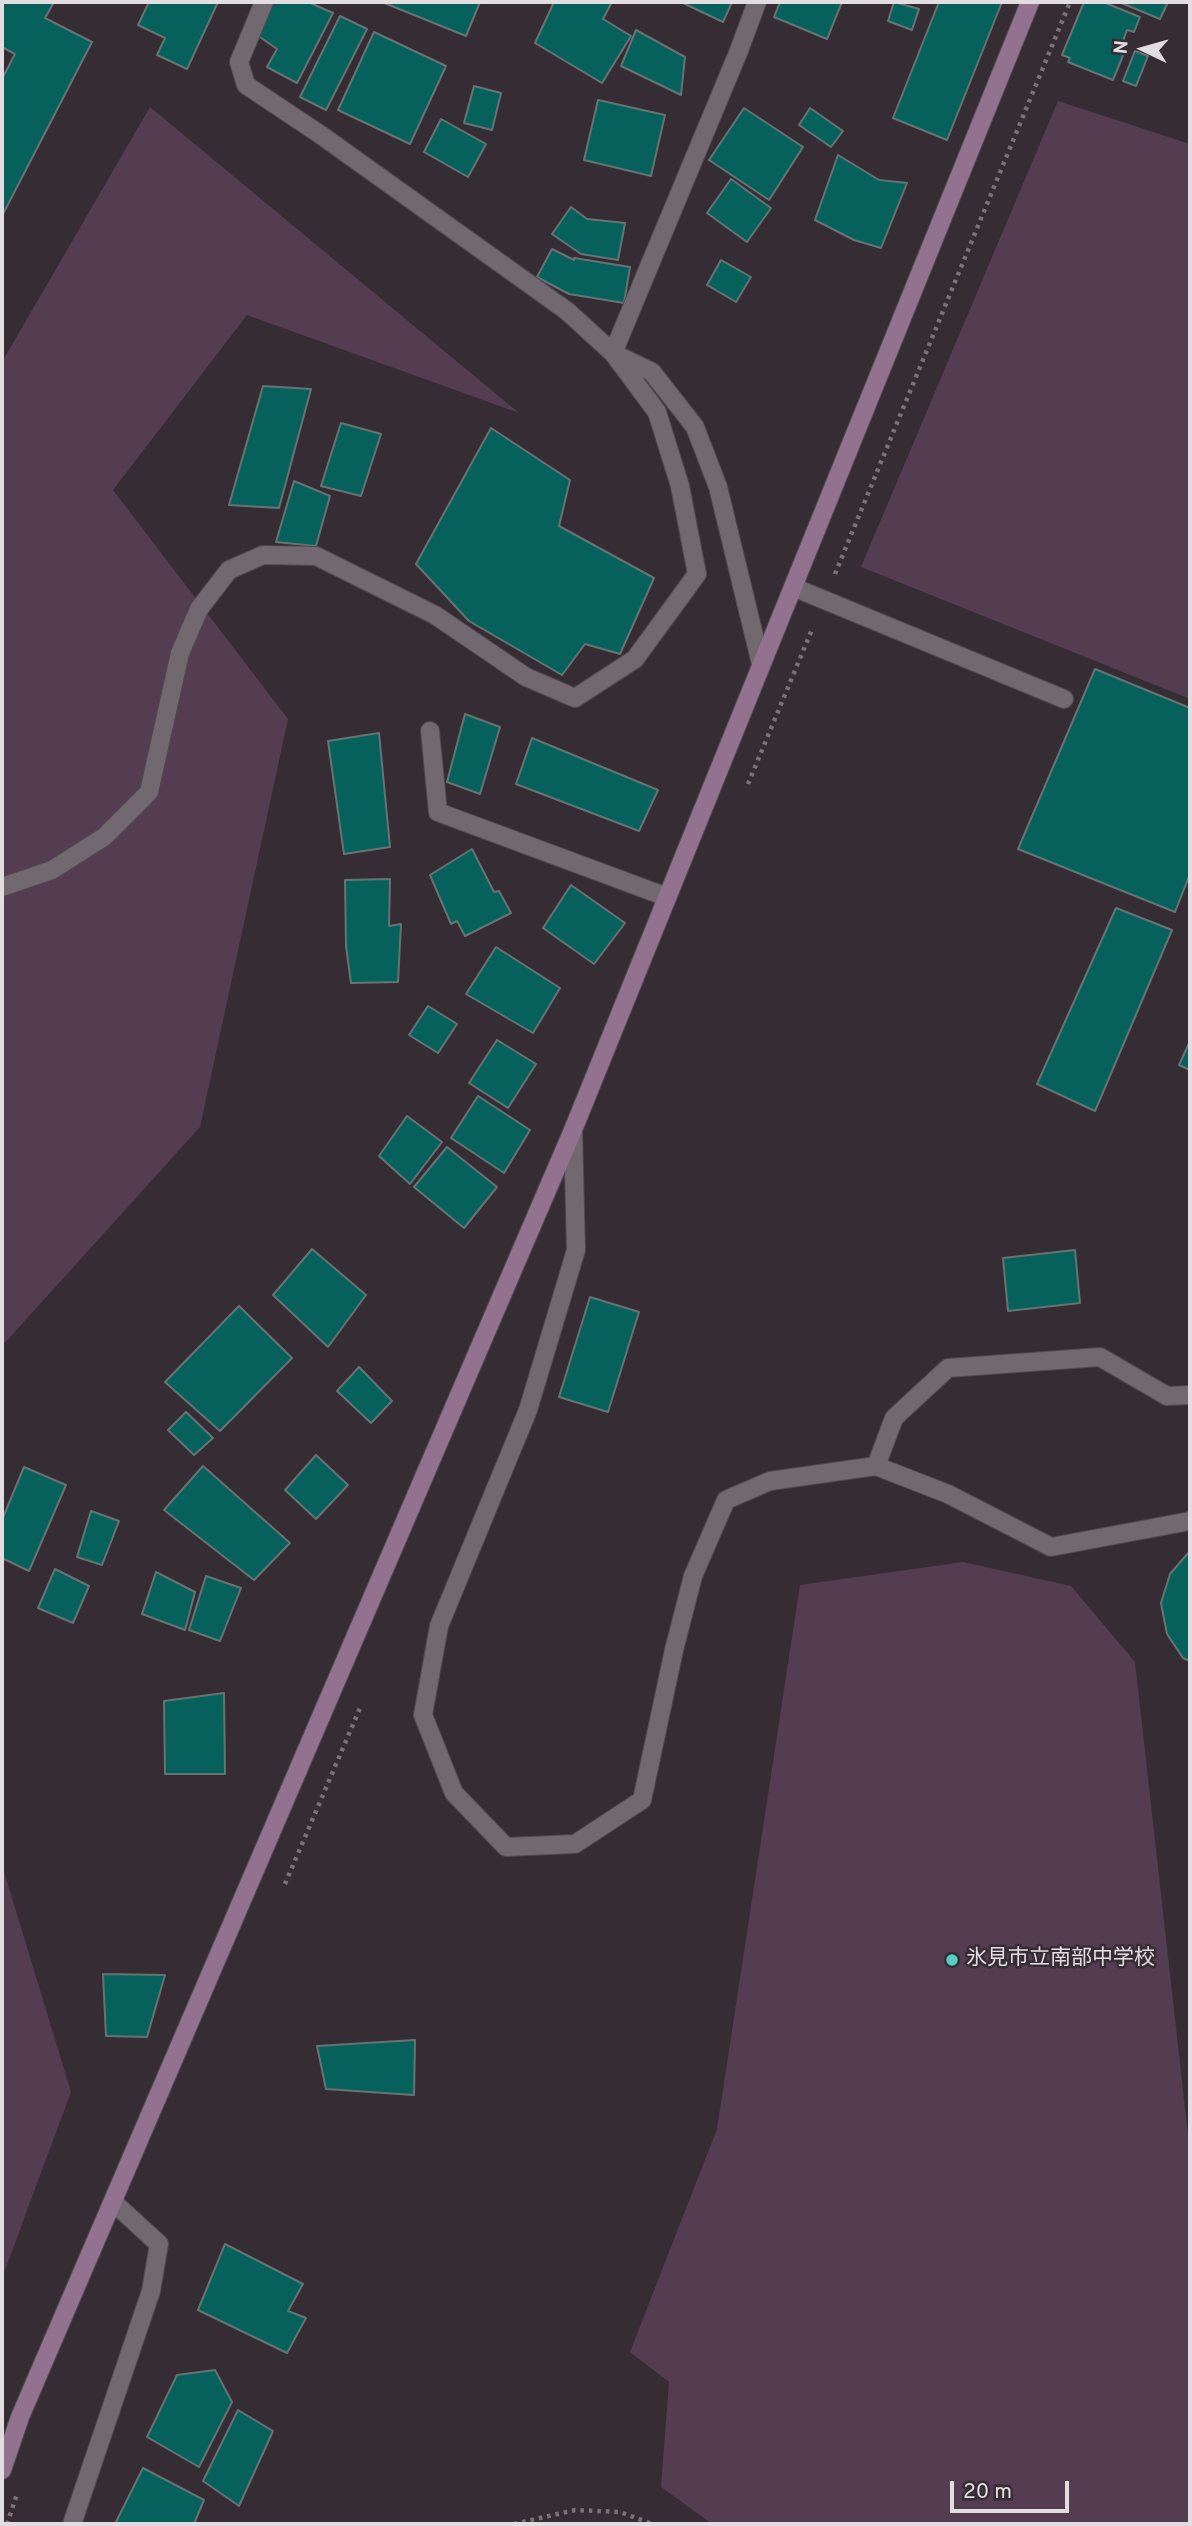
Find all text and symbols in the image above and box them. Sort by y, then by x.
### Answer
north arrow [1108,14,1178,84]
text: N [1110,39,1135,55]
place label: 氷見市立南部中学校 [966,1947,1155,1973]
marker: 氷見市立南部中学校 [944,1952,960,1968]
scale bar [954,2466,1073,2510]
text: 20 m [963,2479,1012,2506]

